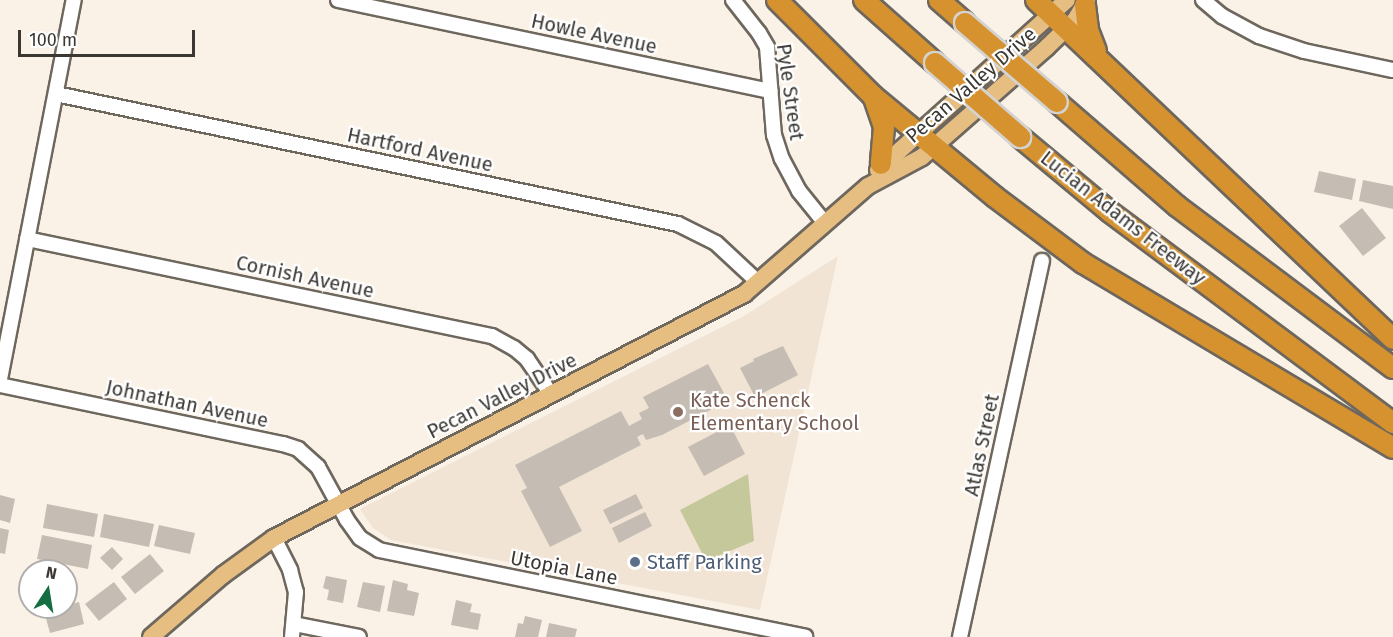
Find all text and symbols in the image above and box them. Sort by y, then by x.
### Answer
street label: Howle Avenue [529,9,659,59]
scale bar [21,18,198,56]
street label: Pecan Valley Drive [901,22,1041,148]
text: 100 m [29,29,77,51]
street label: Pyle Street [771,42,809,142]
street label: Hartford Avenue [345,123,495,177]
street label: Lucian Adams Freeway [1036,146,1210,290]
street label: Cornish Avenue [234,251,376,303]
street label: Pecan Valley Drive [423,348,581,444]
street label: Johnathan Avenue [104,375,270,433]
place label: Kate Schenck Elementary School [690,388,859,435]
street label: Atlas Street [959,392,1005,498]
marker: Kate Schenck Elementary School [671,405,685,419]
street label: Utopia Lane [508,546,620,590]
place label: Staff Parking [647,550,762,574]
marker: Staff Parking [628,555,642,569]
north arrow [18,559,78,619]
text: N [44,562,59,583]

